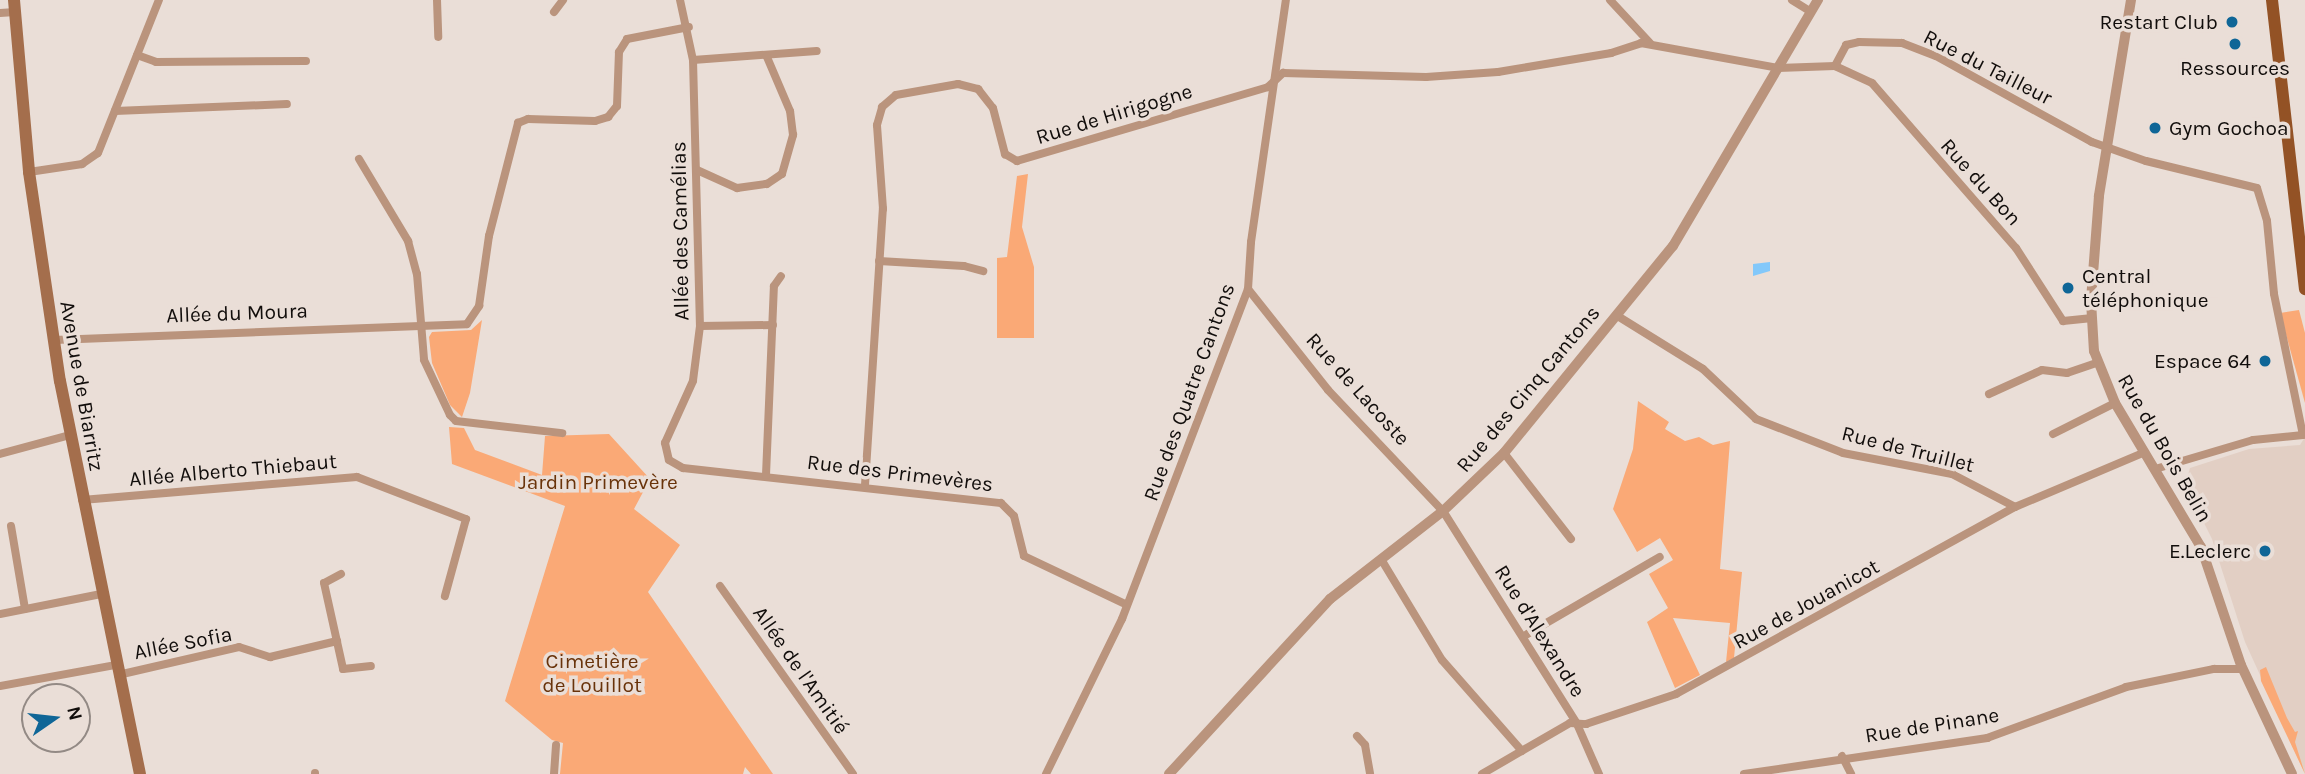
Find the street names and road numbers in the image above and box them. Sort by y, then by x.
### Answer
street label: Rue du Tailleur [1920,24,2056,110]
street label: Rue de Hirigogne [1033,78,1195,150]
street label: Rue du Bon [1935,133,2027,231]
street label: Allée des Camélias [666,141,694,321]
street label: Rue des Quatre Cantons [1138,280,1240,504]
street label: Allée du Moura [166,298,308,328]
street label: Avenue de Biarritz [55,299,109,473]
street label: Rue des Cinq Cantons [1451,301,1605,477]
street label: Rue de Lacoste [1301,327,1415,451]
street label: Rue du Bois Belin [2112,369,2218,527]
street label: Rue de Truillet [1839,420,1977,478]
street label: Allée Alberto Thiebaut [128,448,338,492]
street label: Rue des Primevères [806,449,994,497]
street label: Rue de Jouanicot [1729,553,1883,655]
street label: Rue d'Alexandre [1489,560,1591,702]
street label: Allée de l'Amitié [748,601,854,739]
street label: Allée Sofia [132,621,234,665]
street label: Rue de Pinane [1863,702,2001,748]

